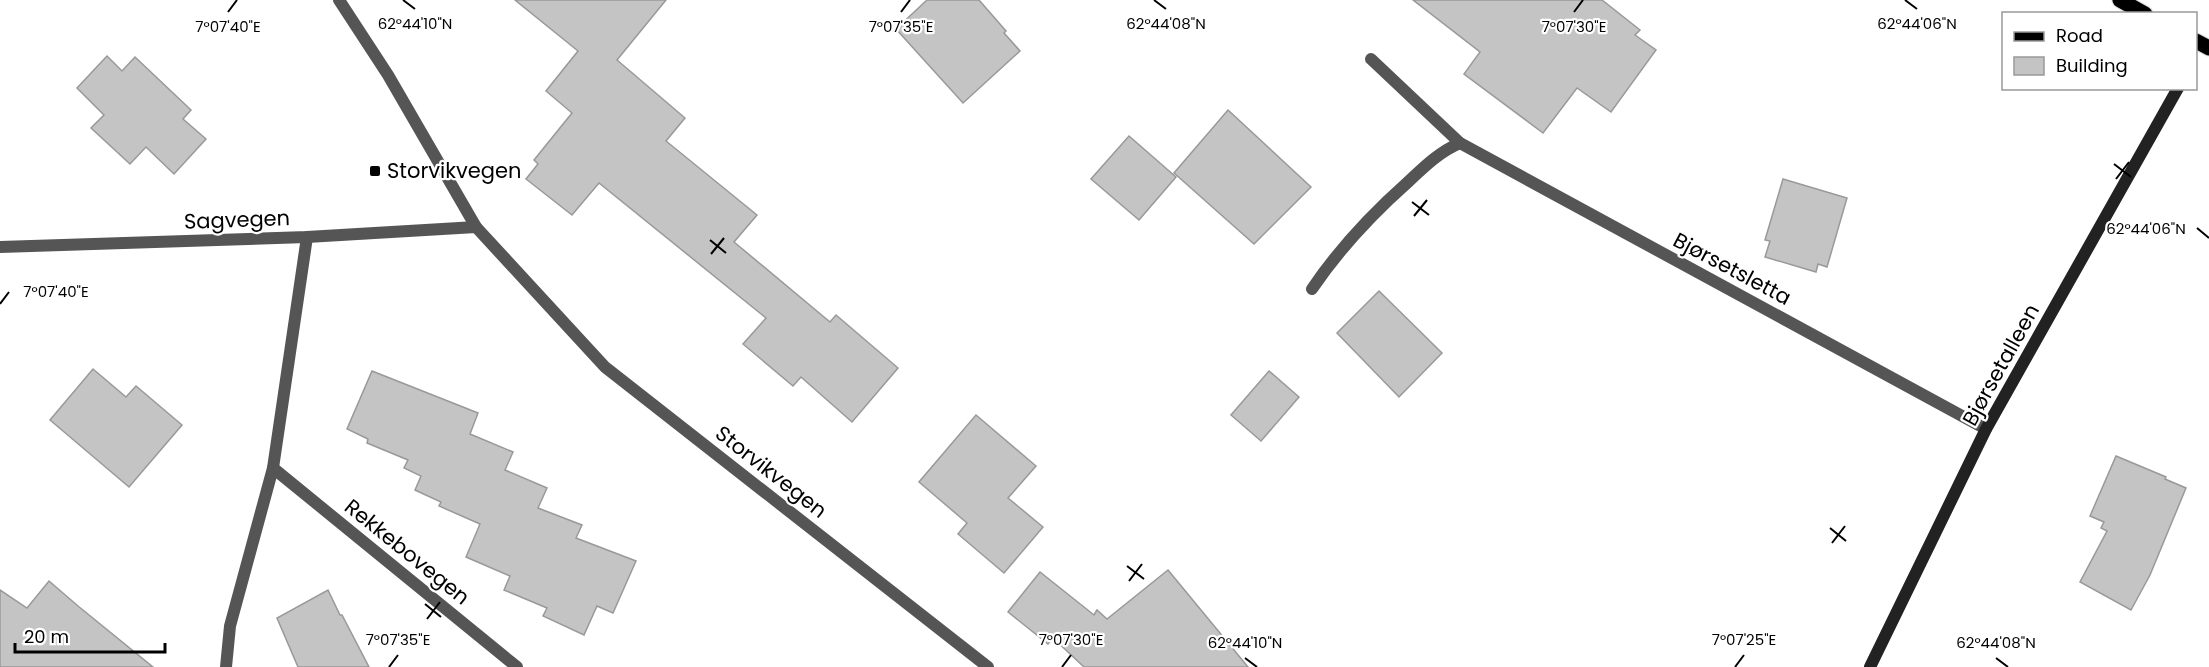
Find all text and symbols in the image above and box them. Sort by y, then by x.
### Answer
legend [2002,12,2197,90]
text: 62°44'10"N [378,13,452,34]
text: 62°44'08"N [1126,13,1206,34]
text: 62°44'06"N [1877,13,1957,34]
text: 7°07'40"E [195,16,261,37]
text: 7°07'35"E [869,16,933,37]
text: 7°07'30"E [1542,16,1606,37]
text: Road [2056,23,2103,48]
text: Building [2056,53,2128,78]
place label: Storvikvegen [387,156,521,185]
marker: Storvikvegen [368,164,382,178]
street label: Sagvegen [183,203,291,236]
text: 62°44'06"N [2106,218,2186,239]
street label: Bjørsetsletta [1668,225,1796,312]
text: 7°07'40"E [23,281,89,302]
street label: Bjørsetalleen [1955,299,2046,431]
street label: Storvikvegen [709,419,833,524]
street label: Rekkebovegen [339,492,476,611]
scale bar [15,616,165,654]
text: 20 m [24,624,69,649]
text: 7°07'35"E [366,629,430,650]
text: 7°07'30"E [1039,629,1103,650]
text: 7°07'25"E [1712,629,1776,650]
text: 62°44'10"N [1208,632,1282,653]
text: 62°44'08"N [1956,632,2036,653]

